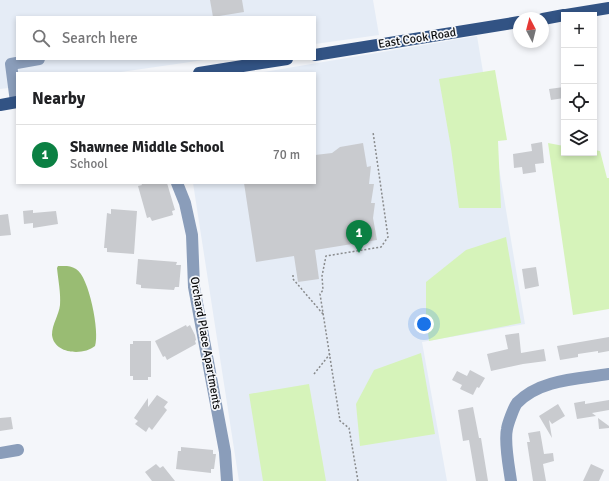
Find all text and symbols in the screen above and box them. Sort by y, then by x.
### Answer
north arrow [513,12,549,48]
map controls [561,12,597,156]
button: + [561,12,597,48]
search box [16,16,316,60]
street label: East Cook Road [377,25,457,52]
icon: search [30,27,52,49]
text: Search here [62,29,138,47]
button: − [561,48,597,84]
button: locate [561,84,597,120]
text: Nearby [32,88,85,109]
button: layers [561,120,597,156]
text: Shawnee Middle School [70,138,224,156]
text: 1 [41,147,49,163]
text: 70 m [273,147,300,163]
text: School [70,156,108,172]
pin: 1 [346,220,372,253]
street label: Orchard Place Apartments [186,276,225,411]
your location [414,314,434,334]

